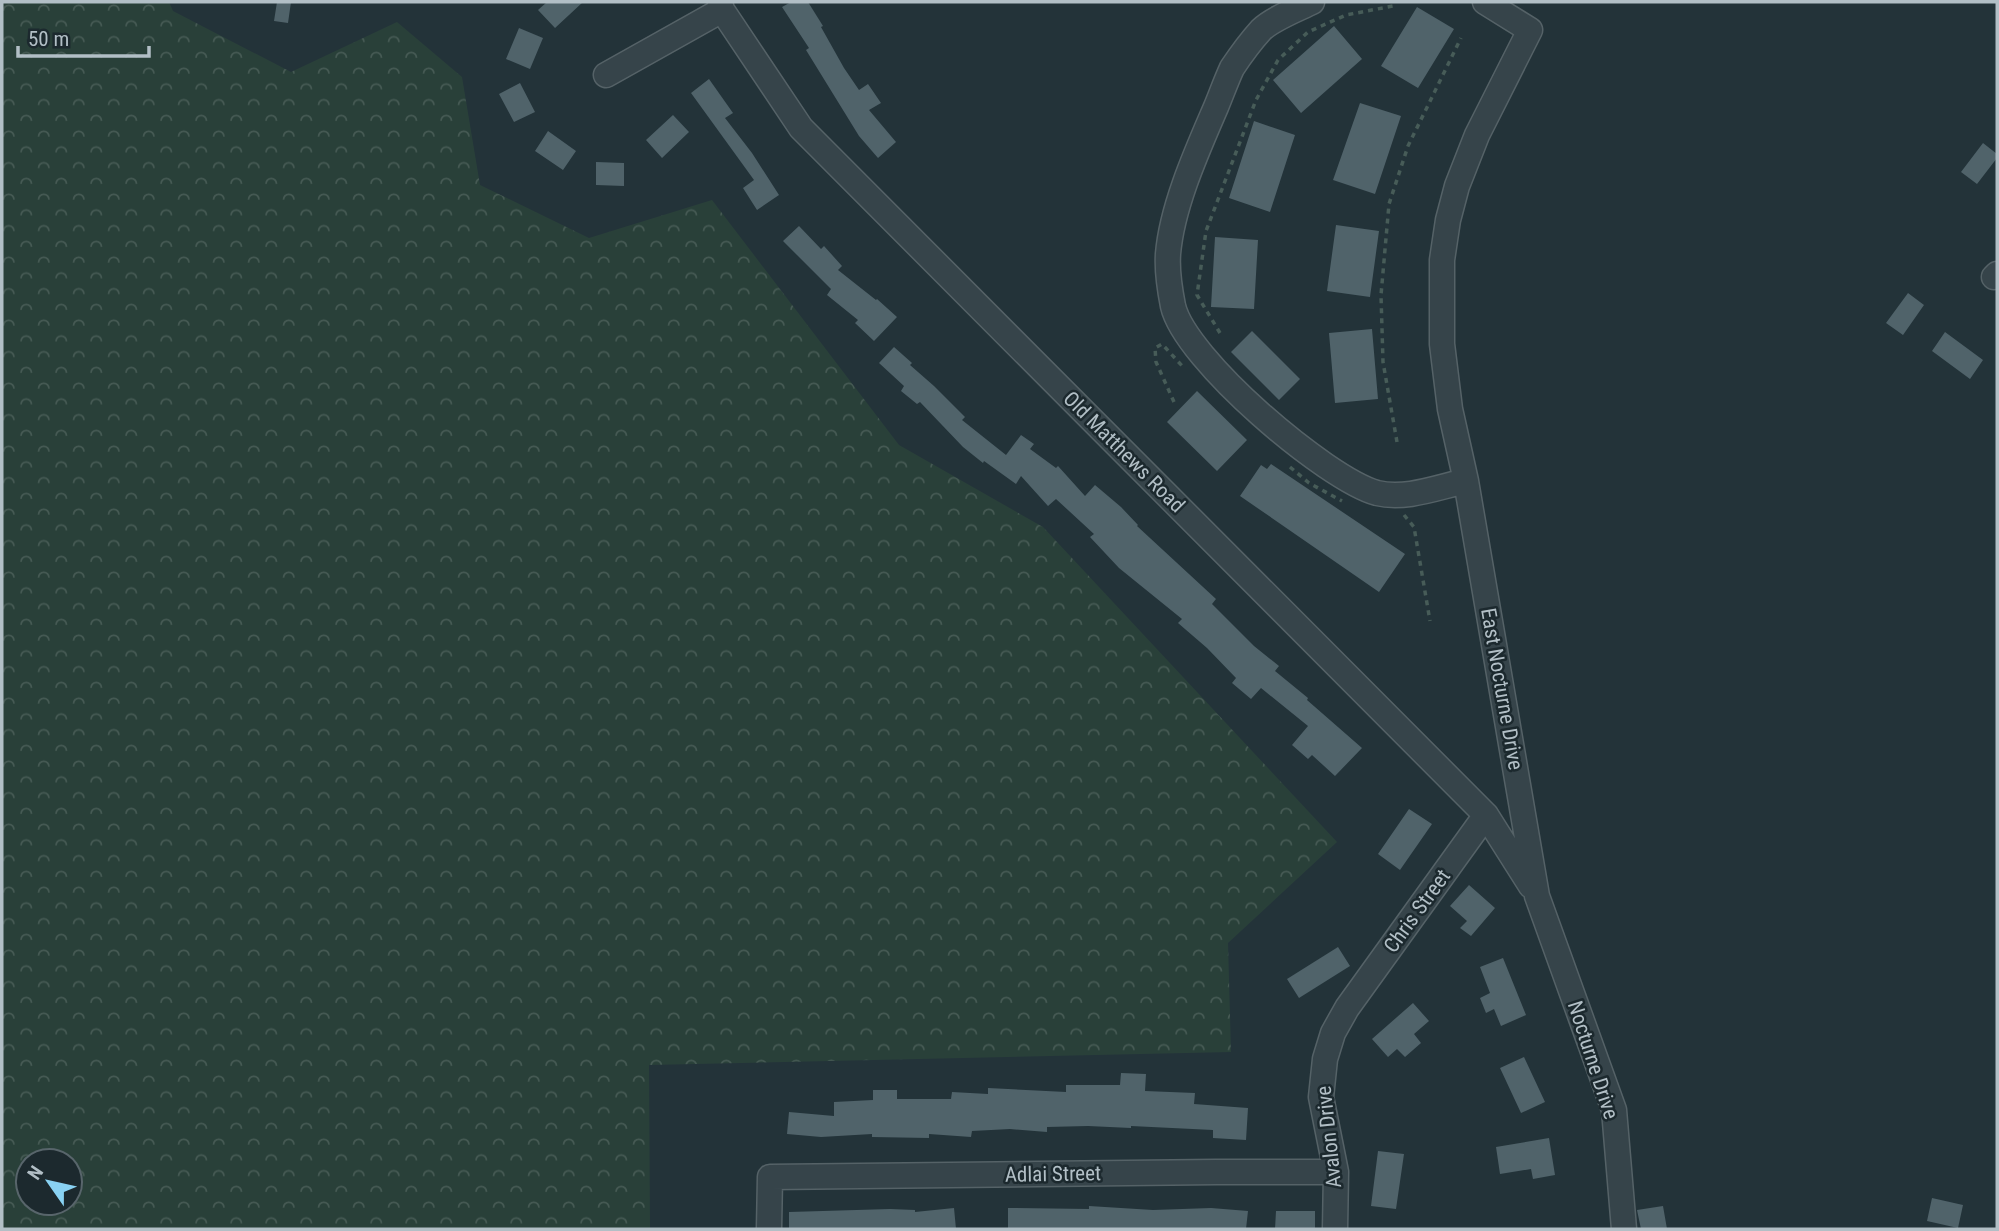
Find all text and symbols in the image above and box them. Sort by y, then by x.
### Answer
scale bar [18,14,149,58]
text: 50 m [28,27,69,51]
street label: Old Matthews Road [1059,387,1189,517]
street label: East Nocturne Drive [1476,606,1528,772]
street label: Chris Street [1379,865,1455,957]
street label: Nocturne Drive [1563,998,1623,1122]
street label: Avalon Drive [1312,1085,1346,1189]
north arrow [14,1147,84,1217]
street label: Adlai Street [1005,1161,1101,1187]
text: N [23,1162,48,1184]

